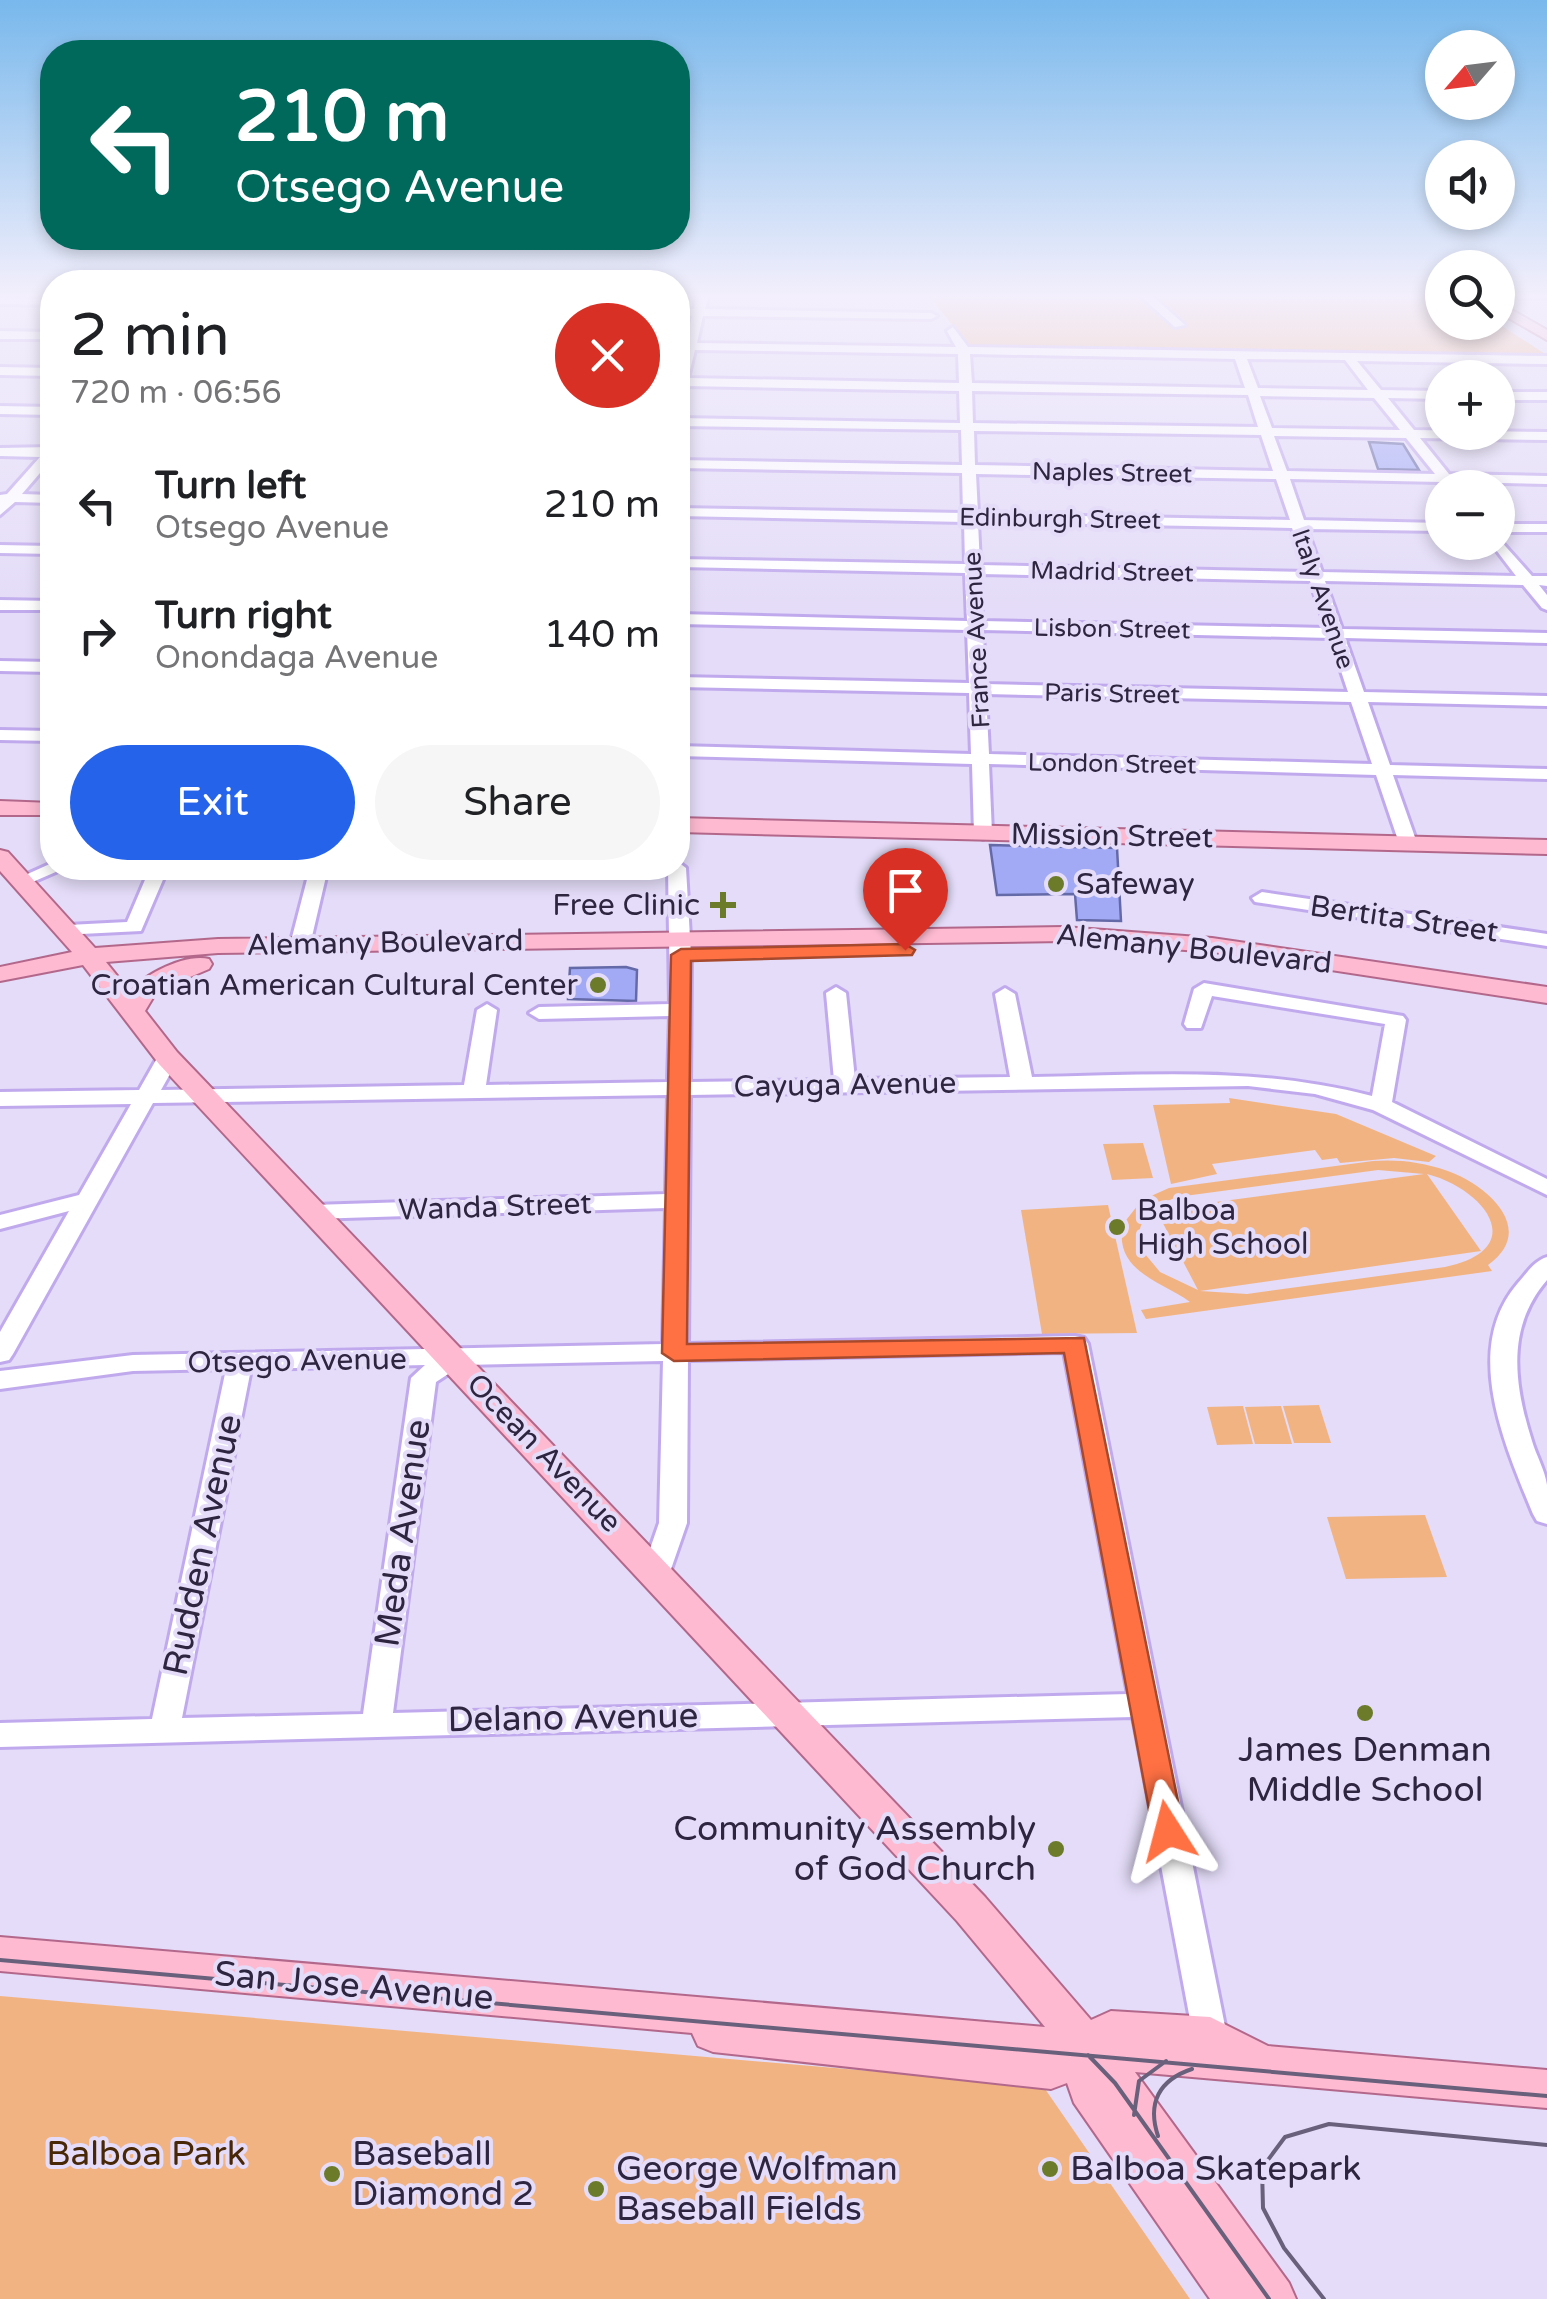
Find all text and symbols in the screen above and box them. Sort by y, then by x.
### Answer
north arrow [1425,30,1515,120]
map controls [1425,30,1515,560]
text: 210 m [235,76,449,160]
icon: left [70,80,200,210]
button: sound [1425,140,1515,230]
text: Otsego Avenue [235,161,564,215]
button: search [1425,250,1515,340]
text: 2 min [70,300,230,372]
button: close [555,303,660,408]
button: + [1425,360,1515,450]
text: 720 m · 06:56 [70,374,282,412]
street label: Naples Street [1032,457,1193,489]
text: Turn left [155,463,306,509]
button: − [1425,470,1515,560]
icon: left [70,478,125,533]
text: 210 m [544,482,660,528]
street label: Edinburgh Street [959,502,1162,536]
text: Otsego Avenue [155,509,389,547]
street label: Italy Avenue [1285,525,1361,673]
street label: France Avenue [957,551,997,729]
street label: Madrid Street [1030,556,1194,588]
text: Turn right [155,593,332,639]
icon: right [70,608,125,663]
text: 140 m [544,612,660,658]
street label: Lisbon Street [1033,613,1191,645]
text: Onondaga Avenue [155,639,438,677]
street label: Paris Street [1044,678,1181,710]
button: Exit [70,745,355,860]
button: Share [375,745,660,860]
street label: London Street [1027,748,1197,780]
street label: Mission Street [1010,816,1214,856]
pin [863,848,948,951]
icon: arrive [878,863,933,918]
place label: Safeway [1076,866,1195,903]
marker: Safeway [1045,873,1067,895]
place label: Free Clinic [552,887,700,924]
street label: Bertita Street [1307,887,1501,951]
marker: Free Clinic [710,892,736,918]
street label: Alemany Boulevard [1054,916,1334,982]
street label: Alemany Boulevard [246,922,524,964]
place label: Croatian American Cultural Center [91,967,578,1004]
marker: Croatian American Cultural Center [587,974,609,996]
street label: Cayuga Avenue [733,1065,957,1105]
street label: Wanda Street [398,1185,592,1229]
place label: Balboa High School [1137,1192,1309,1263]
marker: Balboa High School [1106,1216,1128,1238]
street label: Otsego Avenue [187,1341,407,1381]
street label: Ocean Avenue [459,1366,629,1540]
street label: Rudden Avenue [155,1411,251,1679]
street label: Meda Avenue [366,1417,440,1649]
street label: Delano Avenue [447,1695,699,1741]
marker: James Denman Middle School [1354,1702,1376,1724]
place label: James Denman Middle School [1238,1729,1492,1811]
position arrow [1116,1779,1220,1883]
place label: Community Assembly of God Church [673,1808,1036,1890]
marker: Community Assembly of God Church [1045,1838,1067,1860]
street label: San Jose Avenue [213,1953,495,2019]
park label: Balboa Park [46,2133,246,2175]
place label: Baseball Diamond 2 [352,2133,534,2215]
place label: George Wolfman Baseball Fields [616,2148,898,2230]
place label: Balboa Skatepark [1070,2148,1361,2190]
marker: Balboa Skatepark [1039,2158,1061,2180]
marker: Baseball Diamond 2 [321,2163,343,2185]
marker: George Wolfman Baseball Fields [585,2178,607,2200]

